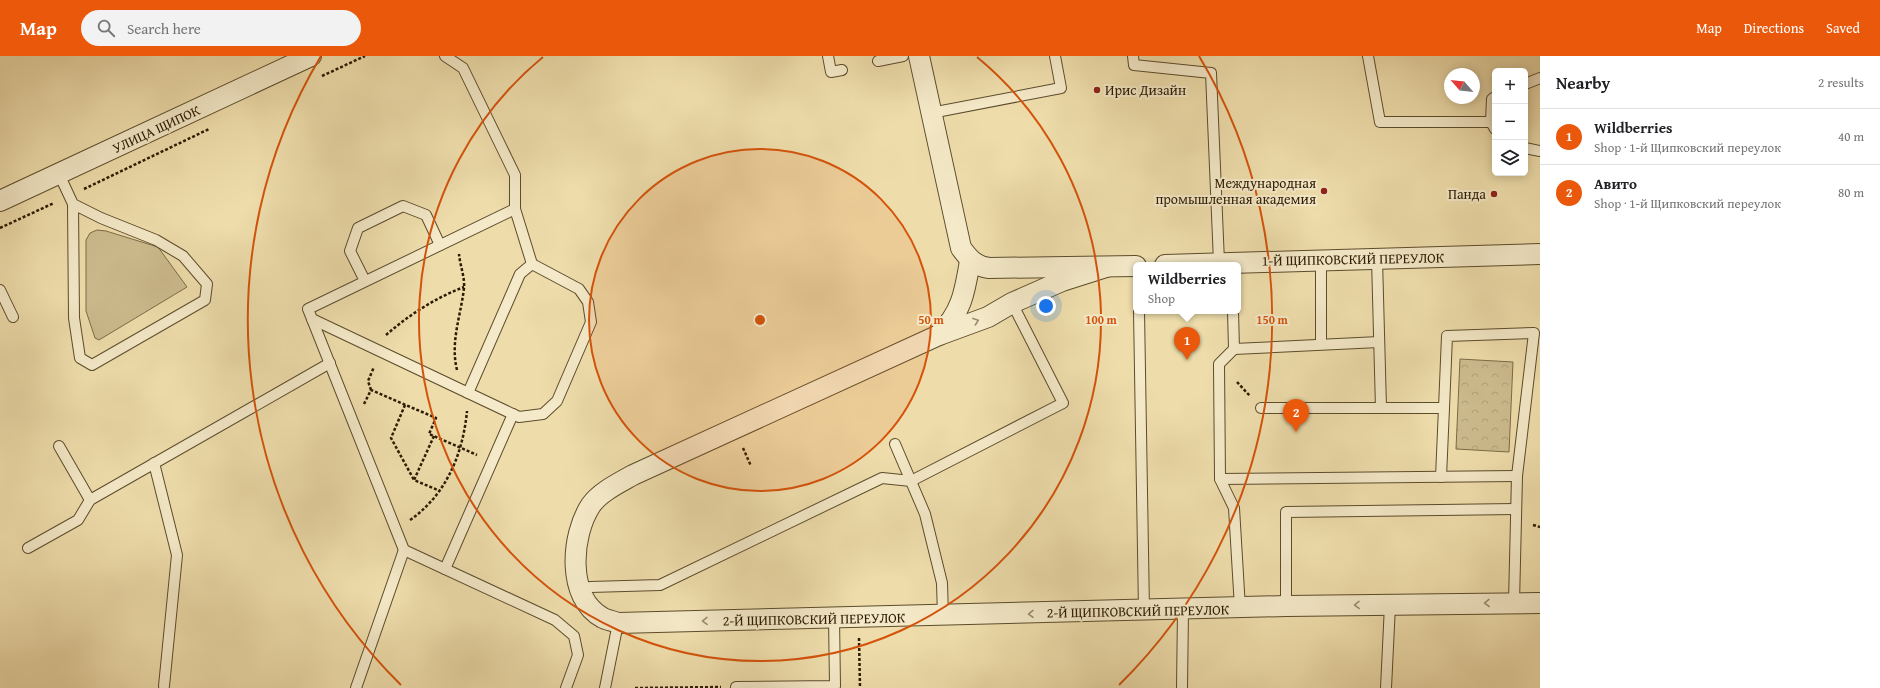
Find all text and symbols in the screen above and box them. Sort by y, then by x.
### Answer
search box [81,10,361,46]
text: Map [20,14,57,42]
icon: search [95,17,117,39]
text: Search here [127,18,201,39]
text: Map [1696,18,1722,38]
text: Directions [1744,18,1804,38]
text: Saved [1826,18,1860,38]
north arrow [1444,68,1480,104]
map controls [1492,68,1528,176]
button: + [1492,68,1528,104]
text: Nearby [1556,70,1610,95]
text: 2 results [1818,73,1864,92]
place label: Ирис Дизайн [1105,80,1186,100]
marker: Ирис Дизайн [1092,85,1102,95]
street label: УЛИЦА ЩИПОК [109,100,204,158]
button: − [1492,104,1528,140]
text: Wildberries [1594,117,1672,138]
text: 1 [1566,127,1572,146]
text: 40 m [1838,127,1864,146]
text: Shop · 1-й Щипковский переулок [1594,138,1781,157]
button: layers [1492,140,1528,176]
place label: Международная промышленная академия [1155,173,1316,209]
text: Авито [1594,173,1637,194]
text: 2 [1566,183,1572,202]
text: 80 m [1838,183,1864,202]
place label: Панда [1448,184,1486,204]
marker: Международная промышленная академия [1319,186,1329,196]
marker: Панда [1489,189,1499,199]
text: Shop · 1-й Щипковский переулок [1594,194,1781,213]
street label: 1-Й ЩИПКОВСКИЙ ПЕРЕУЛОК [1261,247,1445,271]
popup [1133,262,1241,314]
text: Wildberries [1148,268,1226,289]
text: Shop [1148,289,1175,308]
your location [1036,296,1056,316]
text: 50 m [918,311,944,328]
text: 100 m [1085,311,1118,328]
text: 150 m [1256,311,1289,328]
centre of rings [753,313,767,327]
one-way arrow [972,318,979,326]
pin: 1 [1174,327,1200,360]
pin: 2 [1283,399,1309,432]
street label: 2-Й ЩИПКОВСКИЙ ПЕРЕУЛОК [1046,599,1230,623]
one-way arrow [1484,599,1490,607]
one-way arrow [1354,601,1360,609]
street label: 2-Й ЩИПКОВСКИЙ ПЕРЕУЛОК [722,607,906,631]
one-way arrow [1028,609,1034,618]
one-way arrow [702,617,708,625]

